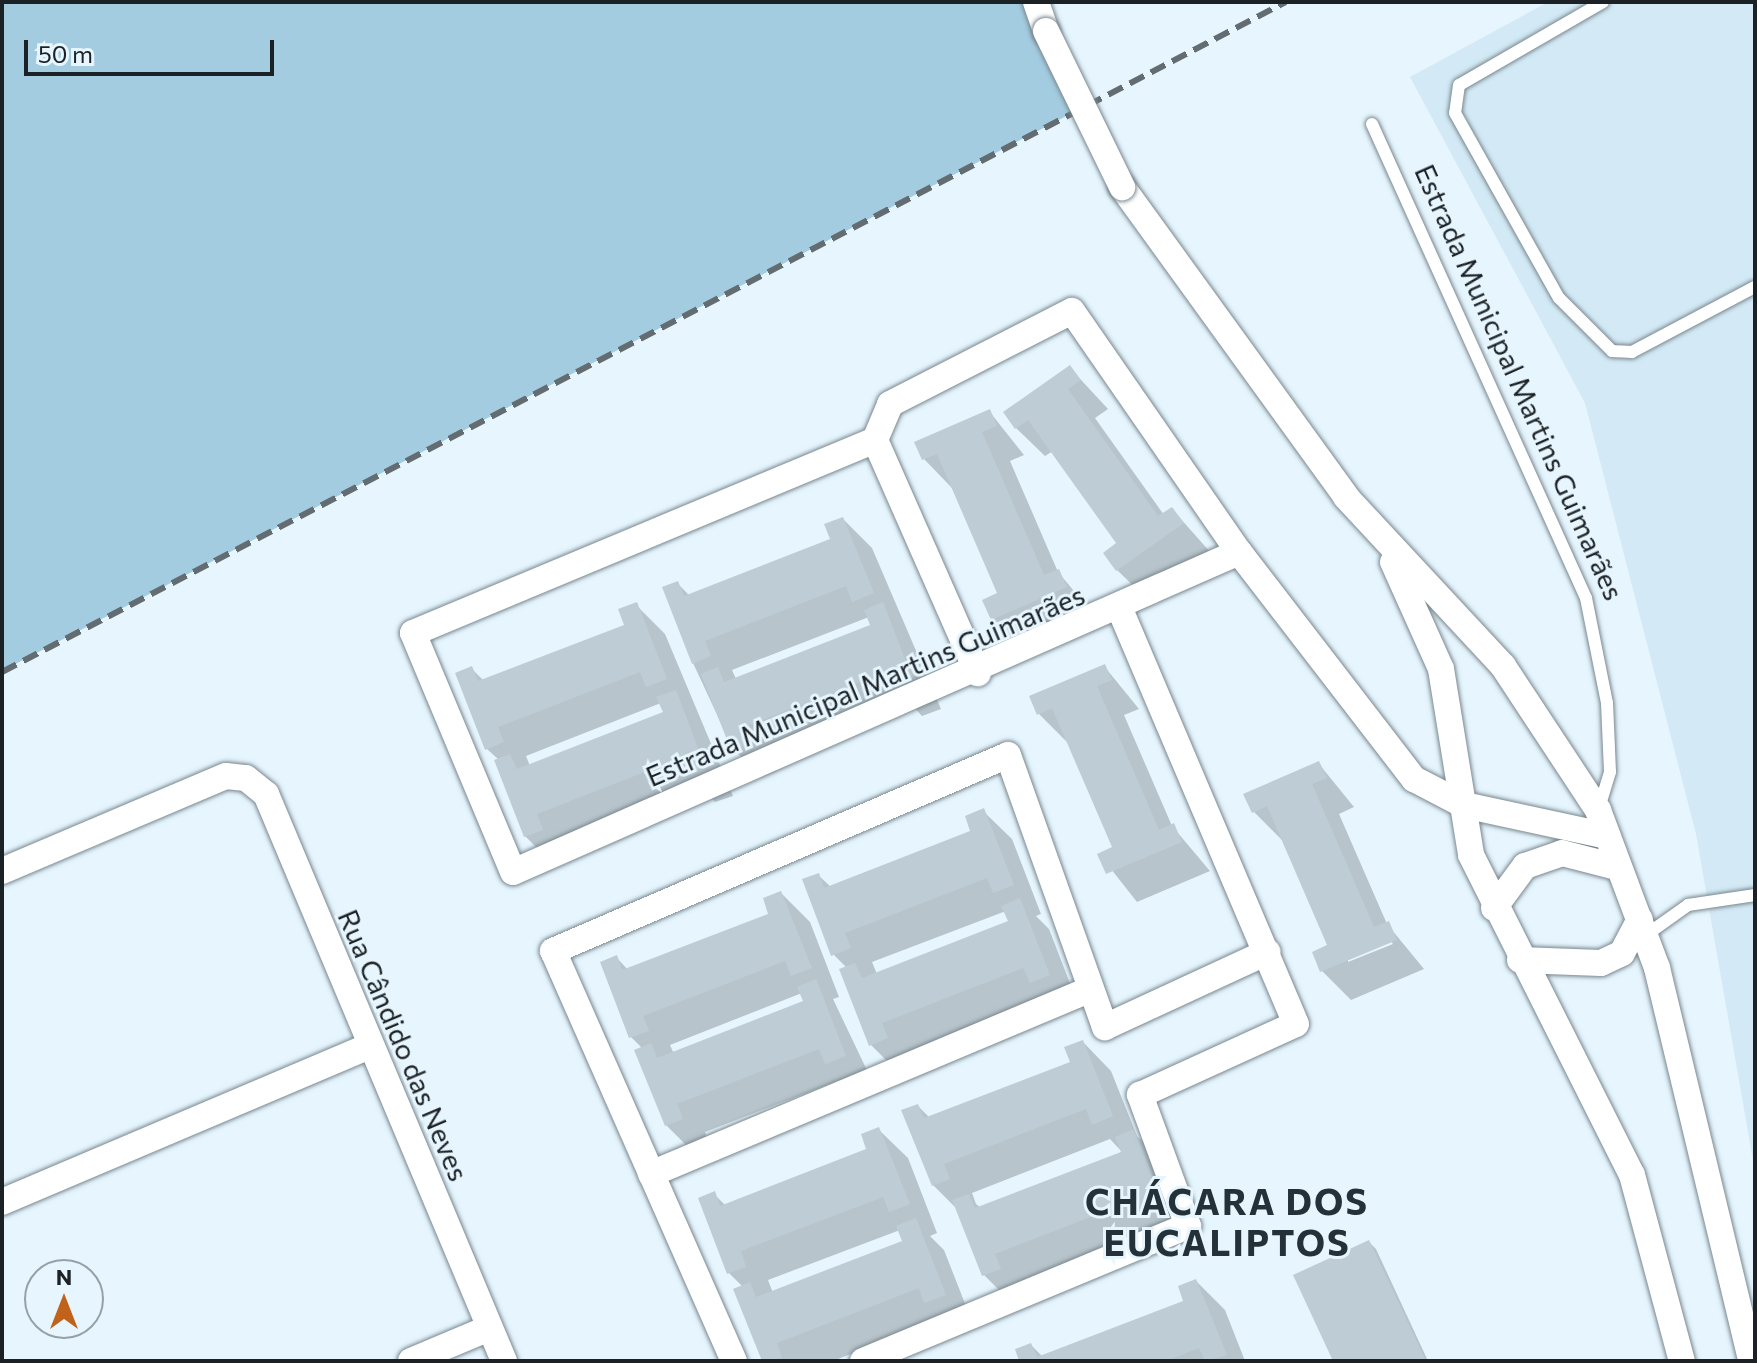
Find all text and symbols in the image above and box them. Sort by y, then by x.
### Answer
scale bar [28,24,278,74]
text: 50 m [38,39,93,68]
street label: Estrada Municipal Martins Guimarães [1408,159,1632,605]
street label: Estrada Municipal Martins Guimarães [641,577,1089,793]
street label: Rua Cândido das Neves [332,904,476,1186]
district label: CHÁCARA DOS EUCALIPTOS [1085,1178,1369,1263]
north arrow [24,1259,104,1339]
text: N [56,1263,72,1290]

